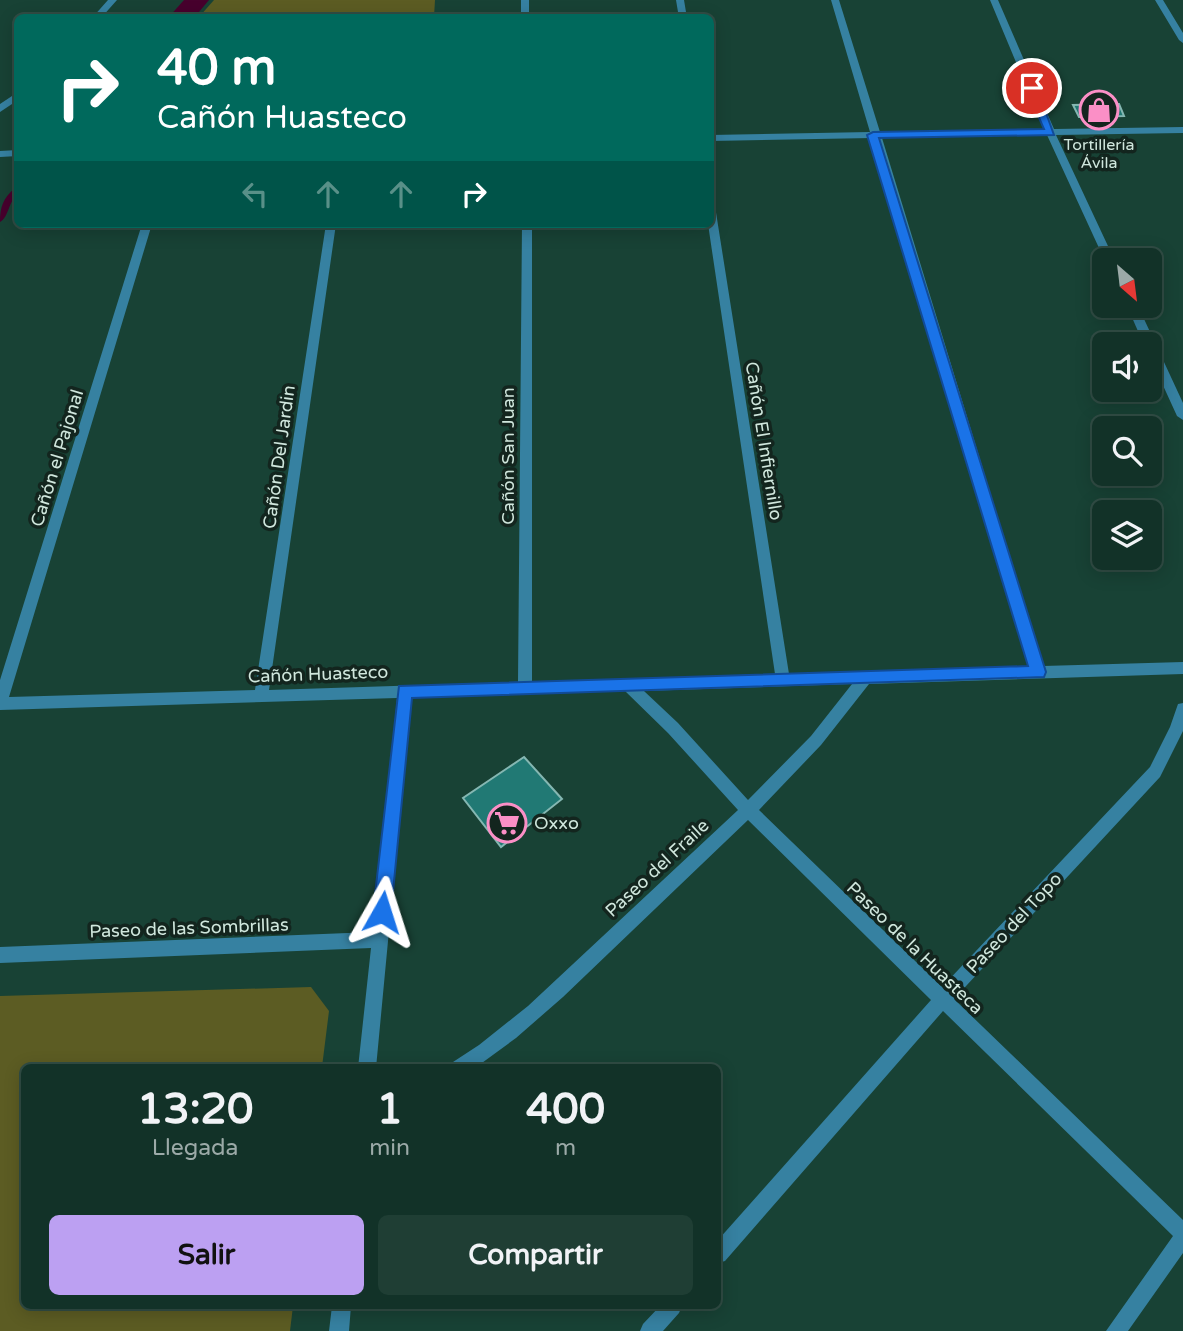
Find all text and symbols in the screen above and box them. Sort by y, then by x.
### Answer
text: 40 m [157,39,276,98]
icon: right [42,42,133,133]
pin [1002,58,1062,118]
icon: arrive [1013,69,1051,107]
shop icon: Tortillería Ávila [1078,89,1120,131]
text: Cañón Huasteco [157,99,407,137]
place label: Tortillería Ávila [1064,135,1134,173]
icon: left [236,175,274,213]
icon: ahead [309,175,347,213]
icon: ahead [382,175,420,213]
icon: right [455,175,493,213]
north arrow [1092,248,1162,318]
map controls [1092,248,1162,570]
button: sound [1092,332,1162,402]
street label: Cañón El Infiernillo [741,360,787,522]
street label: Cañón Del Jardin [258,384,300,530]
street label: Cañón el Pajonal [26,387,88,529]
street label: Cañón San Juan [497,387,519,525]
button: search [1092,416,1162,486]
button: layers [1092,500,1162,570]
street label: Cañón Huasteco [247,661,389,687]
supermarket icon: Oxxo [486,802,528,844]
place label: Oxxo [534,812,579,834]
street label: Paseo del Fraile [601,814,713,922]
street label: Paseo del Topo [962,868,1066,978]
position arrow [345,875,419,949]
street label: Paseo de la Huasteca [842,877,988,1019]
street label: Paseo de las Sombrillas [89,914,289,942]
text: 13:20 [137,1084,253,1135]
text: 1 [376,1084,403,1135]
text: 400 [526,1084,605,1135]
text: Llegada [152,1134,239,1162]
text: min [369,1134,410,1162]
text: m [555,1134,576,1162]
button: Salir [49,1215,364,1295]
button: Compartir [378,1215,693,1295]

